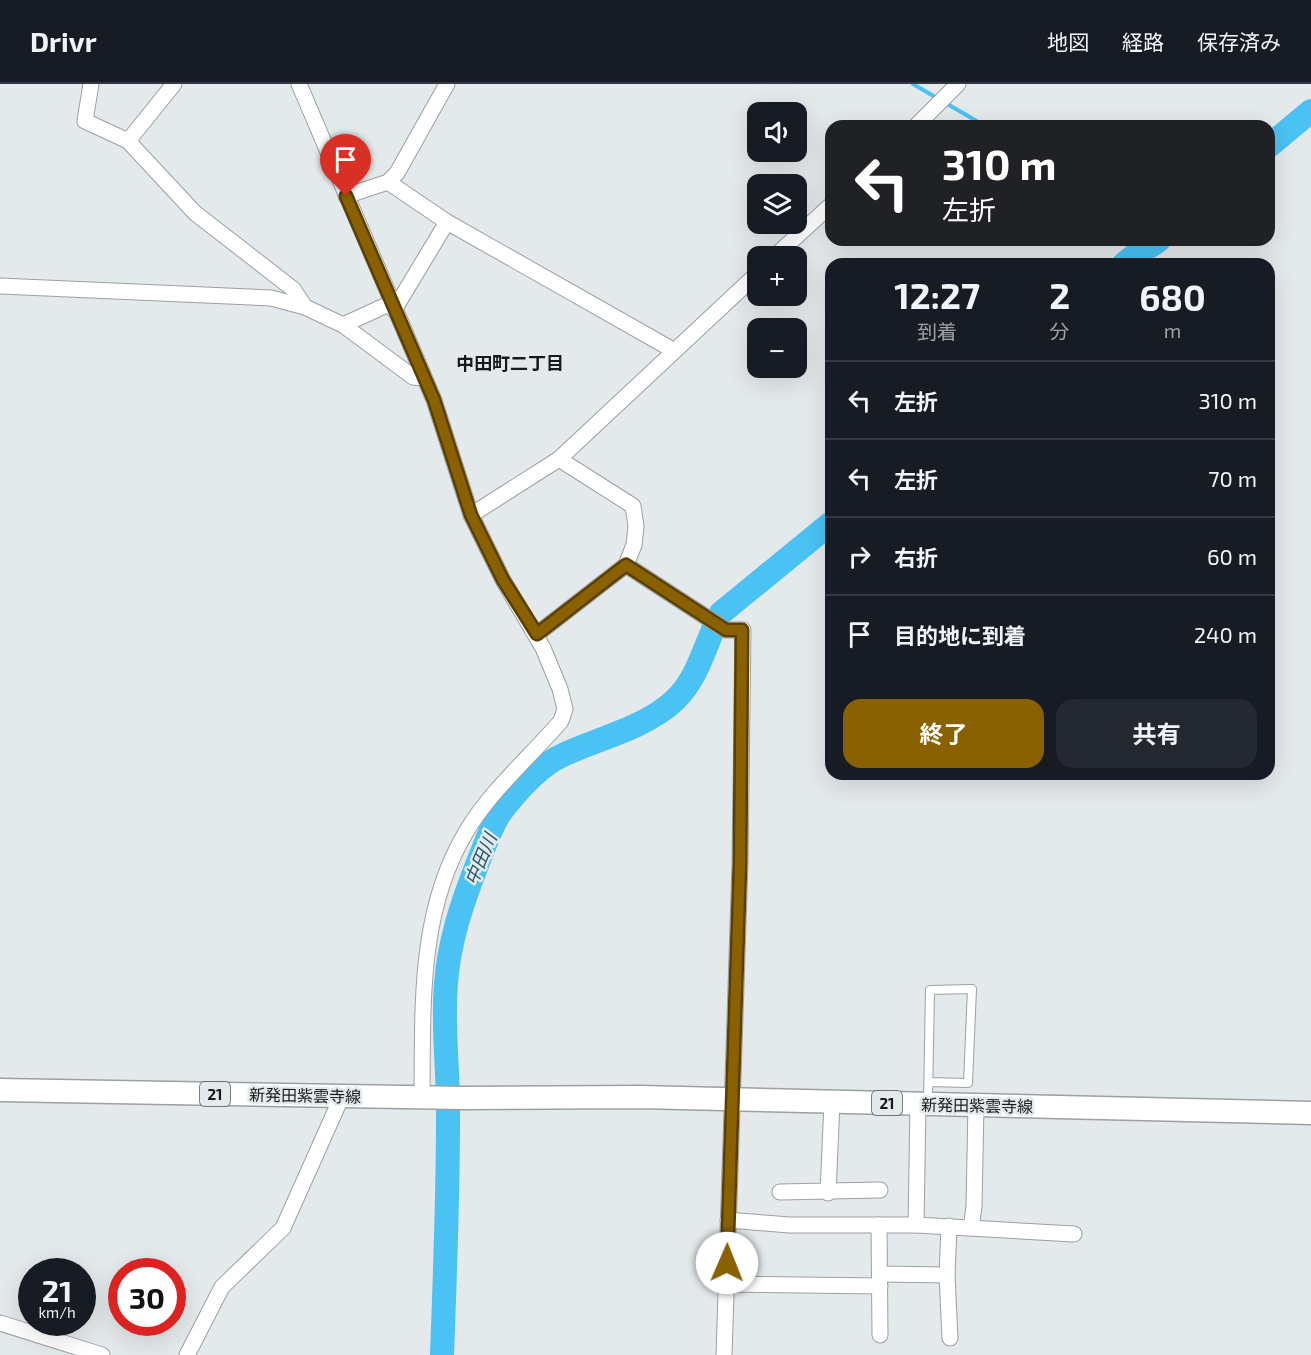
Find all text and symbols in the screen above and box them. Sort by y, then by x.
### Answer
text: Drivr [30,24,97,58]
text: 地図 [1047,29,1089,54]
text: 経路 [1122,29,1164,54]
text: 保存済み [1197,29,1281,54]
map controls [747,102,807,378]
button: sound [747,102,807,162]
pin [320,134,371,196]
text: 310 m [942,138,1057,188]
icon: arrive [329,143,362,176]
icon: left [843,144,921,222]
button: layers [747,174,807,234]
text: 左折 [942,193,996,225]
button: + [747,246,807,306]
text: 12:27 [894,273,980,316]
text: 2 [1049,273,1070,316]
text: 680 [1139,275,1206,318]
button: − [747,318,807,378]
text: m [1164,318,1181,342]
text: 到着 [917,319,957,343]
text: 分 [1050,319,1070,343]
district label: 中田町二丁目 [456,352,564,374]
icon: left [843,384,876,417]
text: 310 m [1199,387,1257,413]
text: 左折 [894,388,938,414]
icon: left [843,462,876,495]
text: 70 m [1208,465,1257,491]
text: 左折 [894,466,938,492]
icon: right [843,540,876,573]
text: 60 m [1207,543,1257,569]
text: 右折 [894,544,938,570]
icon: arrive [843,618,876,651]
text: 240 m [1194,621,1257,647]
text: 目的地に到着 [894,622,1026,648]
button: 終了 [843,699,1044,768]
button: 共有 [1056,699,1257,768]
water label: 中田川 [459,828,501,888]
road number: 21 [200,1082,230,1106]
street label: 新発田紫雲寺線 [249,1085,361,1105]
road number: 21 [872,1091,902,1115]
street label: 新発田紫雲寺線 [921,1095,1033,1115]
position arrow [695,1231,759,1295]
speed limit sign: 30 [108,1258,186,1336]
text: 21 [42,1272,72,1308]
text: km/h [38,1303,76,1321]

